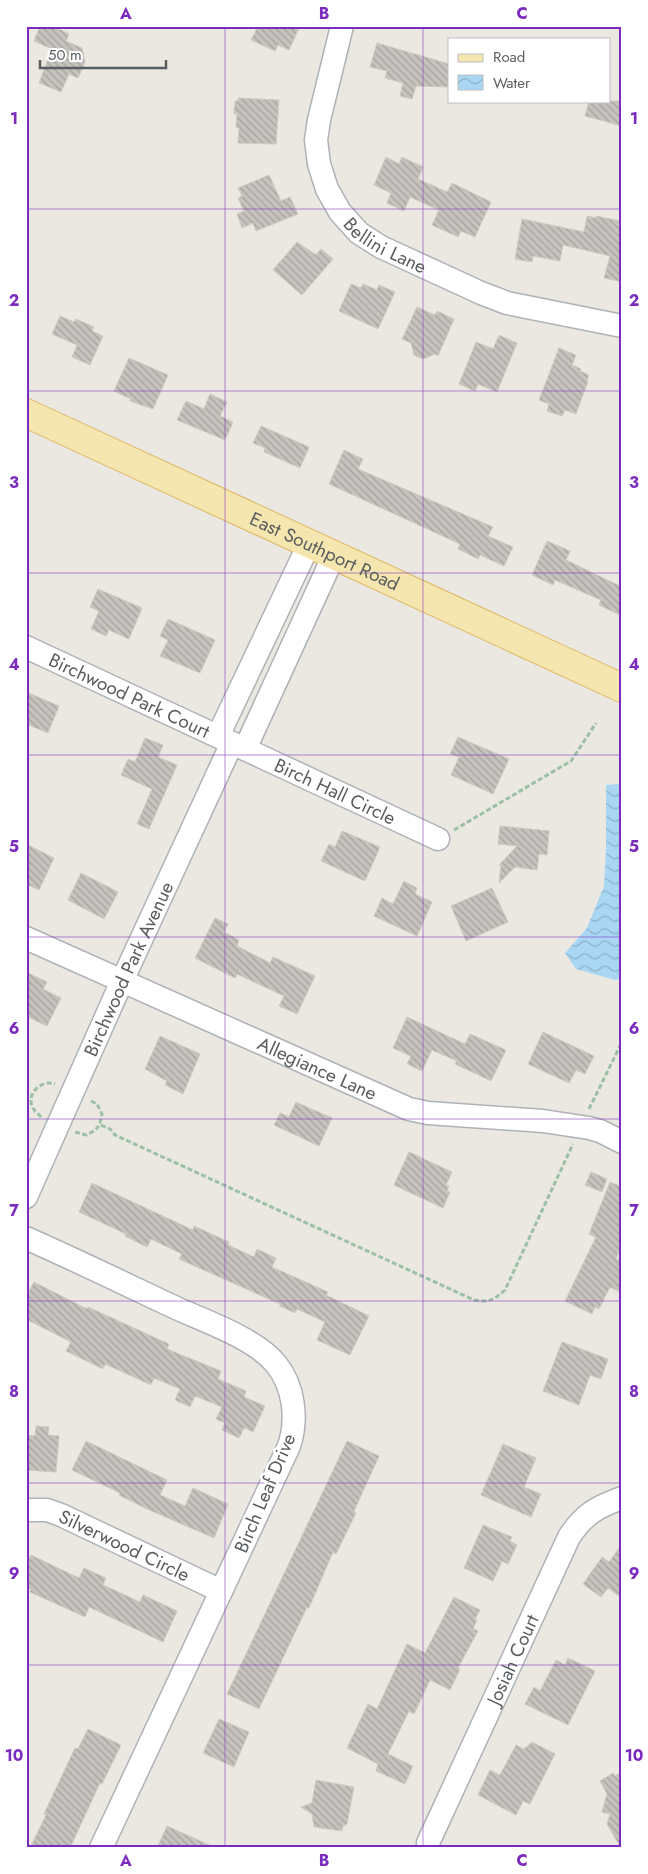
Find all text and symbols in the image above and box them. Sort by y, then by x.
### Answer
text: A [119,2,132,25]
text: B [319,2,329,25]
text: C [516,2,528,25]
scale bar [40,38,166,70]
legend [448,38,610,102]
text: 50 m [48,44,82,66]
text: Road [493,46,525,68]
text: Water [493,72,531,94]
text: 1 [10,107,18,130]
text: 1 [630,107,638,130]
street label: Bellini Lane [337,211,431,280]
text: 2 [9,289,19,312]
text: 2 [629,289,639,312]
text: 3 [9,471,19,494]
text: 3 [629,471,639,494]
street label: East Southport Road [246,505,404,597]
street label: Birchwood Park Court [44,646,215,744]
text: 4 [8,653,20,676]
text: 4 [628,653,640,676]
street label: Birch Hall Circle [270,751,400,831]
text: 5 [9,835,19,858]
text: 5 [629,835,639,858]
street label: Birchwood Park Avenue [77,877,180,1061]
text: 6 [9,1017,19,1040]
text: 6 [629,1017,639,1040]
street label: Allegiance Lane [253,1030,381,1107]
text: 7 [9,1199,19,1222]
text: 7 [629,1199,639,1222]
text: 8 [9,1380,19,1403]
text: 8 [629,1380,639,1403]
street label: Birch Leaf Drive [228,1429,302,1557]
street label: Silverwood Circle [54,1502,195,1588]
text: 9 [9,1562,19,1585]
text: 9 [629,1562,639,1585]
street label: Josiah Court [479,1610,545,1712]
text: 10 [5,1744,23,1767]
text: 10 [625,1744,643,1767]
text: A [119,1849,132,1872]
text: B [319,1849,329,1872]
text: C [516,1849,528,1872]

